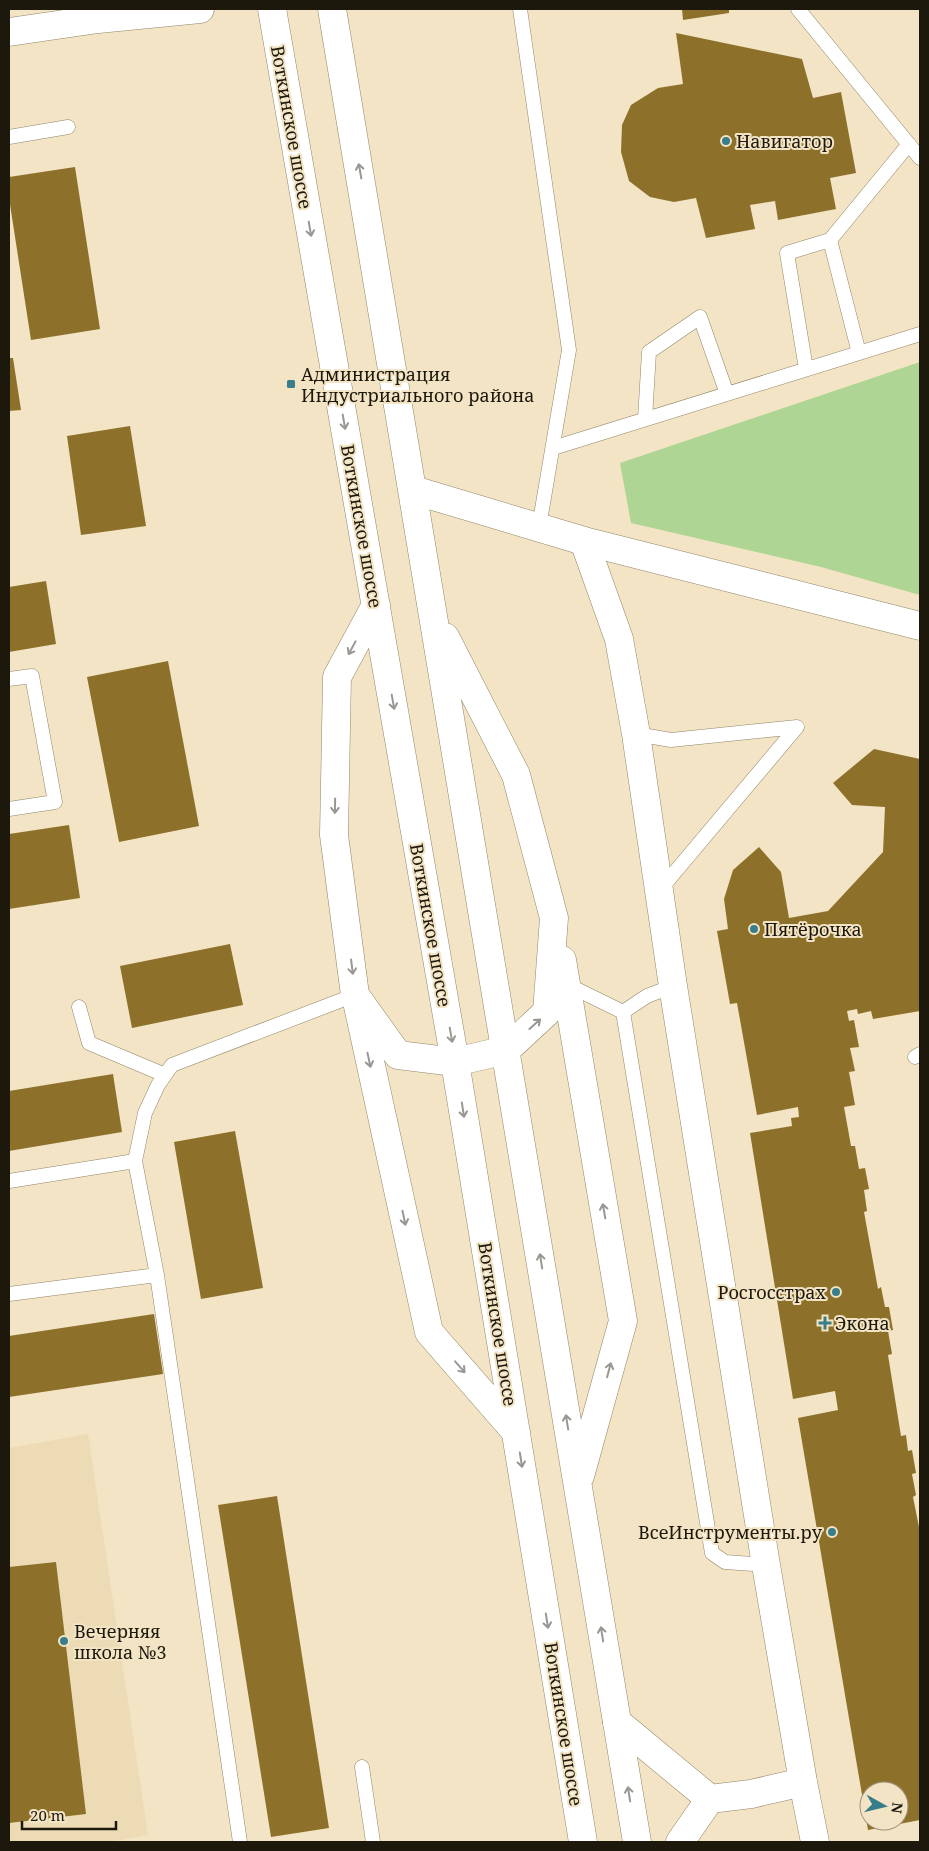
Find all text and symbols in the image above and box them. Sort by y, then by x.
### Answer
street label: Воткинское шоссе [266,43,318,211]
place label: Навигатор [736,129,833,153]
marker: Навигатор [720,135,732,147]
one-way arrow [354,163,364,179]
one-way arrow [306,221,316,237]
place label: Администрация Индустриального района [301,362,535,407]
marker: Администрация Индустриального района [285,378,297,390]
one-way arrow [339,413,349,429]
street label: Воткинское шоссе [336,442,388,610]
one-way arrow [347,640,357,654]
one-way arrow [388,694,398,710]
one-way arrow [330,798,340,814]
street label: Воткинское шоссе [405,841,457,1009]
place label: Пятёрочка [764,917,862,941]
marker: Пятёрочка [748,923,760,935]
one-way arrow [347,959,357,975]
one-way arrow [528,1018,541,1029]
one-way arrow [446,1027,456,1043]
one-way arrow [365,1051,375,1067]
one-way arrow [459,1102,469,1118]
one-way arrow [599,1203,609,1219]
one-way arrow [400,1210,410,1226]
street label: Воткинское шоссе [473,1240,523,1408]
one-way arrow [535,1254,545,1270]
place label: Росгосстрах [717,1280,827,1304]
marker: Росгосстрах [830,1286,842,1298]
place label: Экона [835,1311,890,1335]
marker: Экона [819,1317,831,1329]
one-way arrow [454,1360,465,1373]
one-way arrow [605,1363,615,1379]
one-way arrow [562,1414,572,1430]
one-way arrow [516,1452,526,1468]
place label: ВсеИнструменты.ру [638,1520,823,1544]
marker: ВсеИнструменты.ру [826,1526,838,1538]
one-way arrow [543,1612,553,1628]
place label: Вечерняя школа №3 [74,1619,167,1664]
one-way arrow [597,1626,607,1642]
marker: Вечерняя школа №3 [58,1635,70,1647]
street label: Воткинское шоссе [539,1640,589,1808]
north arrow [859,1781,909,1831]
one-way arrow [623,1787,633,1803]
scale bar [22,1798,116,1830]
text: N [887,1801,908,1815]
text: 20 m [30,1805,65,1825]

